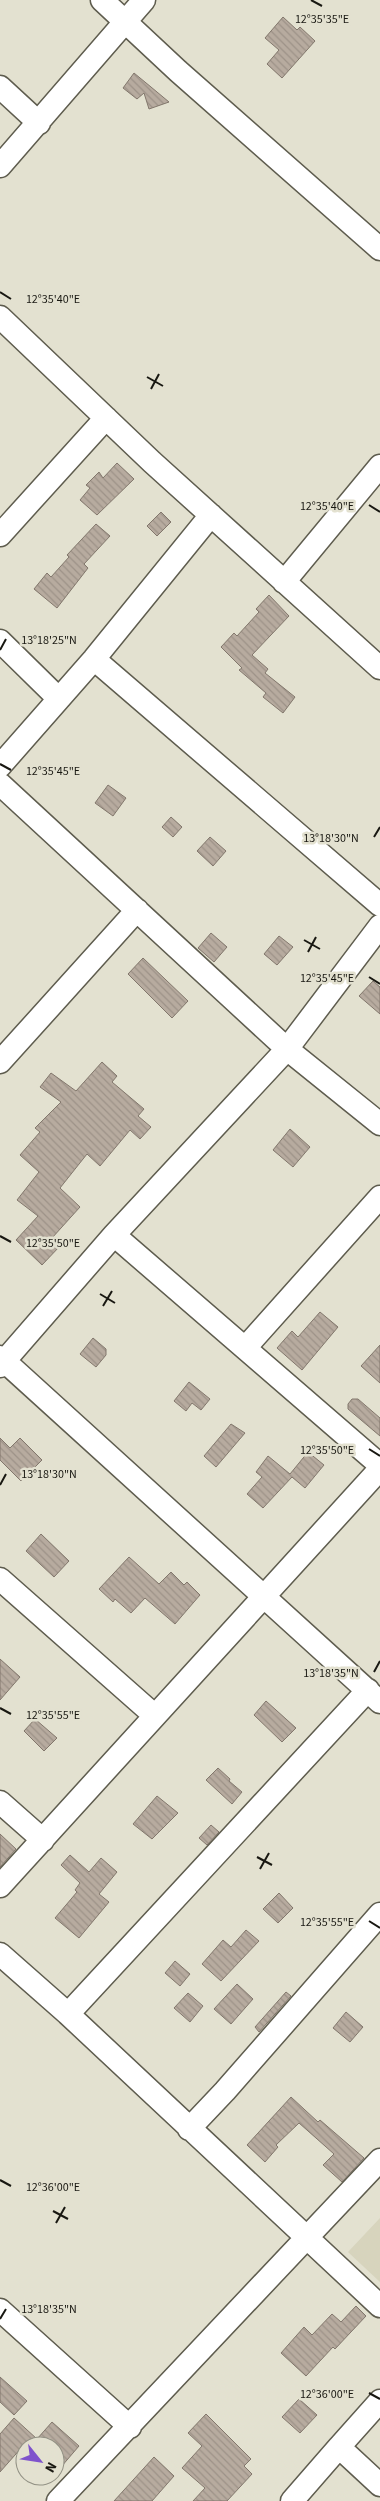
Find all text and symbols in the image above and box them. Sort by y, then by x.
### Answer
text: 12°35'35"E [295,11,349,28]
text: 12°35'40"E [26,291,80,308]
text: 12°35'40"E [300,498,354,515]
text: 13°18'25"N [21,632,77,649]
text: 12°35'45"E [26,763,80,780]
text: 13°18'30"N [303,830,359,847]
text: 12°35'45"E [300,970,354,987]
text: 12°35'50"E [26,1235,80,1252]
text: 12°35'50"E [300,1442,354,1459]
text: 13°18'30"N [21,1466,77,1483]
text: 13°18'35"N [303,1665,359,1682]
text: 12°35'55"E [26,1707,80,1724]
text: 12°35'55"E [300,1914,354,1931]
text: 12°36'00"E [26,2179,80,2196]
text: 13°18'35"N [21,2301,77,2318]
text: 12°36'00"E [300,2386,354,2403]
north arrow [15,2436,65,2486]
text: N [39,2458,61,2476]

